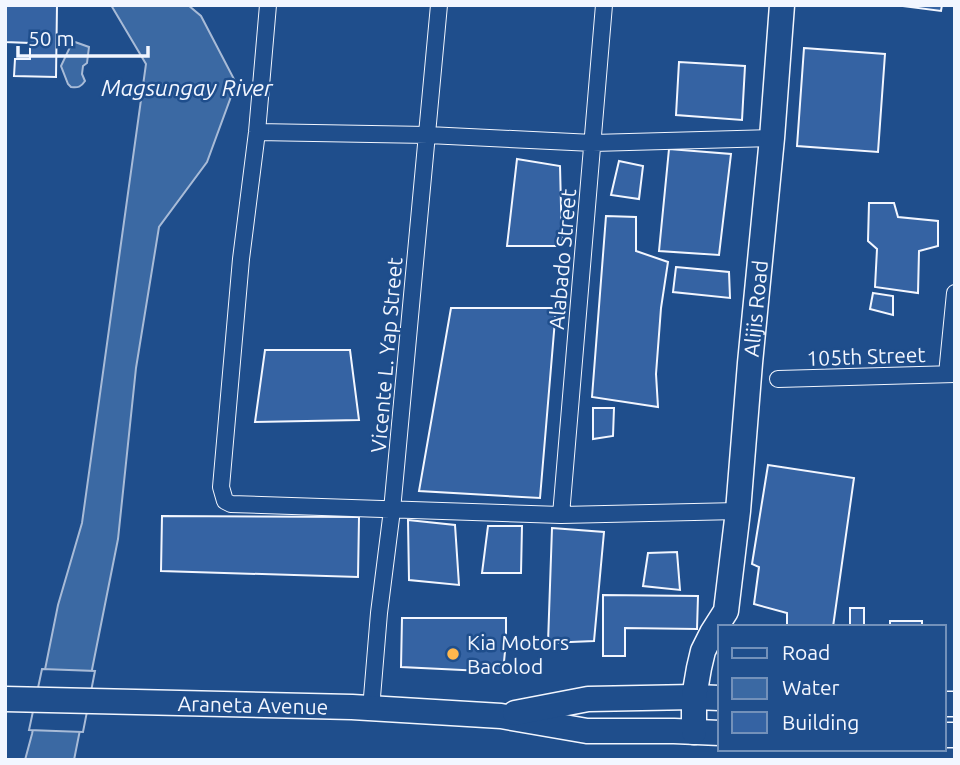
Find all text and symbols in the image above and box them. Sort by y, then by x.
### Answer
scale bar [18,14,147,58]
text: 50 m [28,26,75,50]
water label: Magsungay River [101,75,274,100]
street label: Alabado Street [544,188,580,330]
street label: Vicente L. Yap Street [365,256,407,454]
street label: Alijis Road [739,259,772,358]
street label: 105th Street [806,342,926,370]
legend [718,625,946,751]
place label: Kia Motors Bacolod [467,630,569,678]
text: Road [782,640,830,664]
marker: Kia Motors Bacolod [445,646,461,662]
text: Water [782,675,840,699]
street label: Araneta Avenue [177,691,329,718]
text: Building [782,710,859,734]

